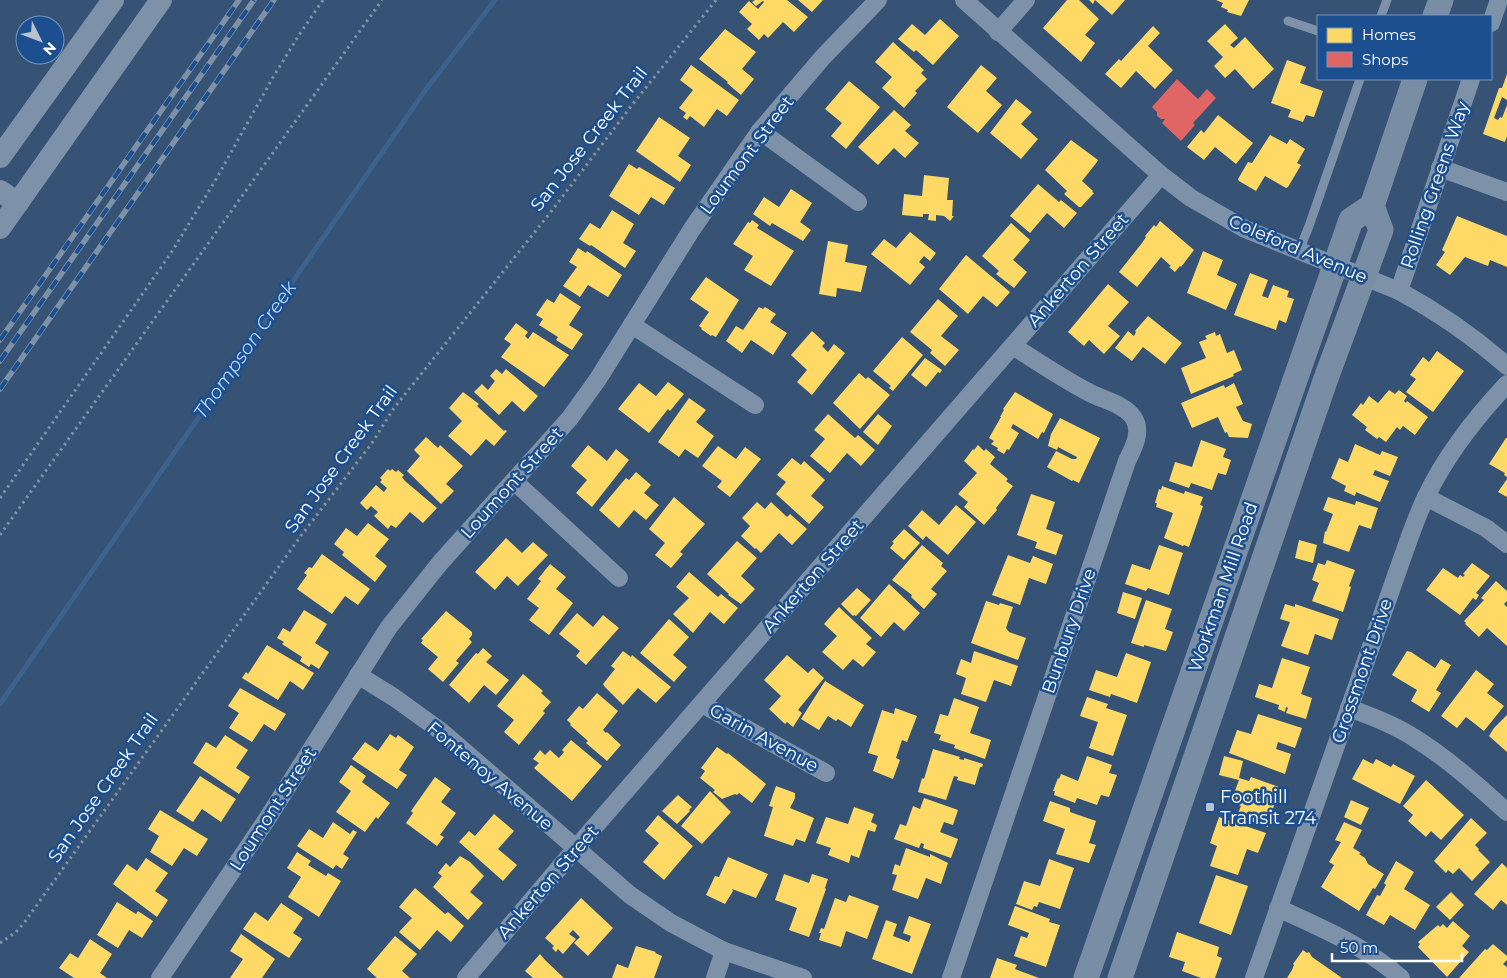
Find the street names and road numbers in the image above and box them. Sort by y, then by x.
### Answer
street label: San Jose Creek Trail [526,62,652,216]
street label: Loumont Street [695,91,799,219]
street label: Rolling Greens Way [1396,98,1474,271]
street label: Ankerton Street [1023,209,1133,331]
street label: Coleford Avenue [1225,210,1371,288]
street label: San Jose Creek Trail [280,381,402,537]
street label: Loumont Street [456,423,568,543]
street label: Workman Mill Road [1184,499,1262,675]
street label: Ankerton Street [758,515,868,637]
street label: Bunbury Drive [1037,565,1101,696]
street label: Grossmont Drive [1327,596,1397,746]
street label: Garin Avenue [706,699,822,777]
street label: San Jose Creek Trail [43,709,163,867]
street label: Fontenoy Avenue [422,717,558,835]
street label: Loumont Street [225,743,321,875]
street label: Ankerton Street [493,821,603,943]

